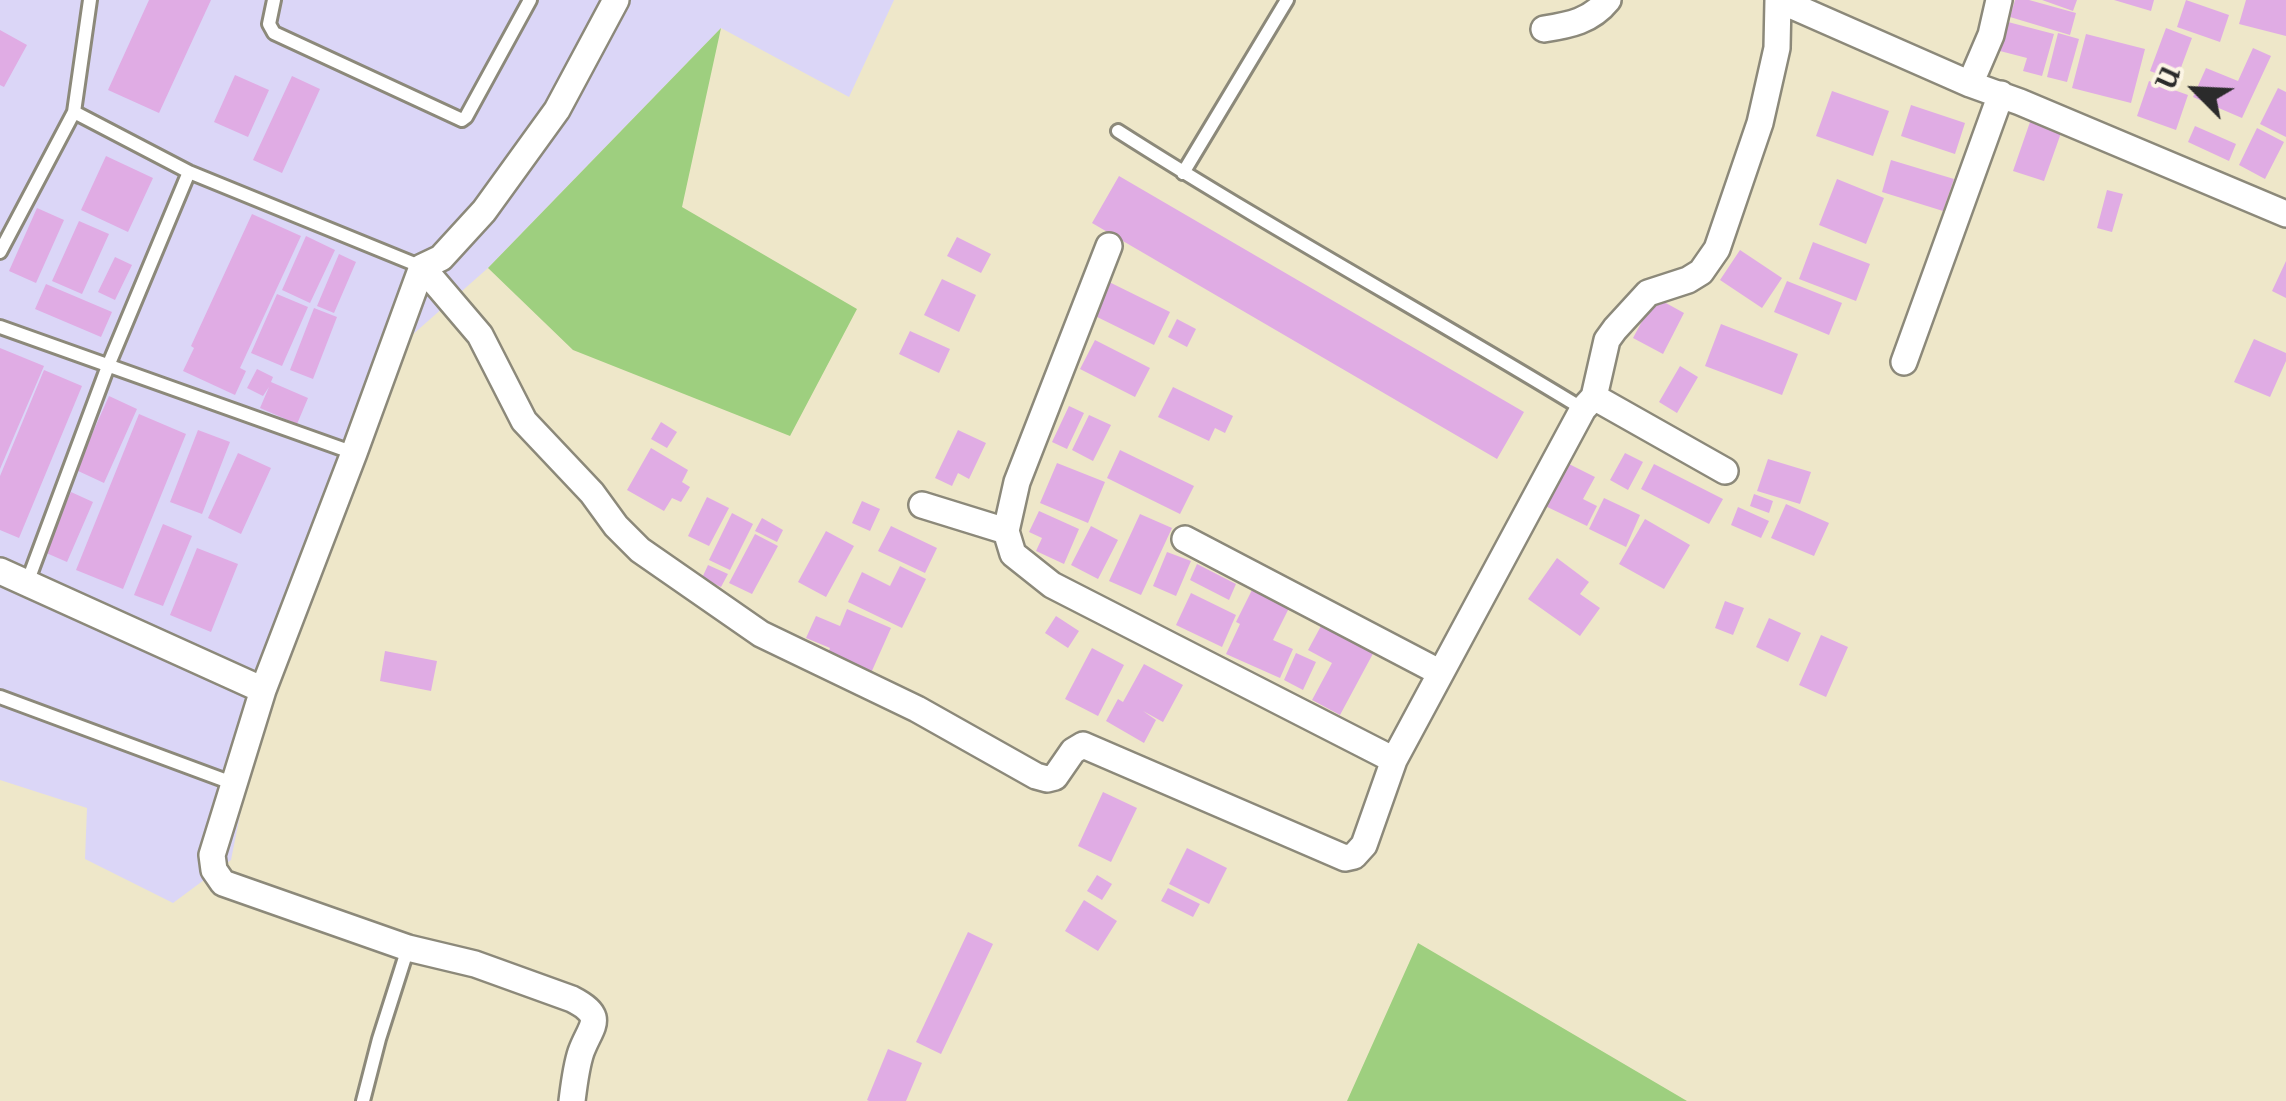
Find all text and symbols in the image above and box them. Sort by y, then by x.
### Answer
north arrow [2146,40,2246,140]
text: U [2149,61,2188,94]

